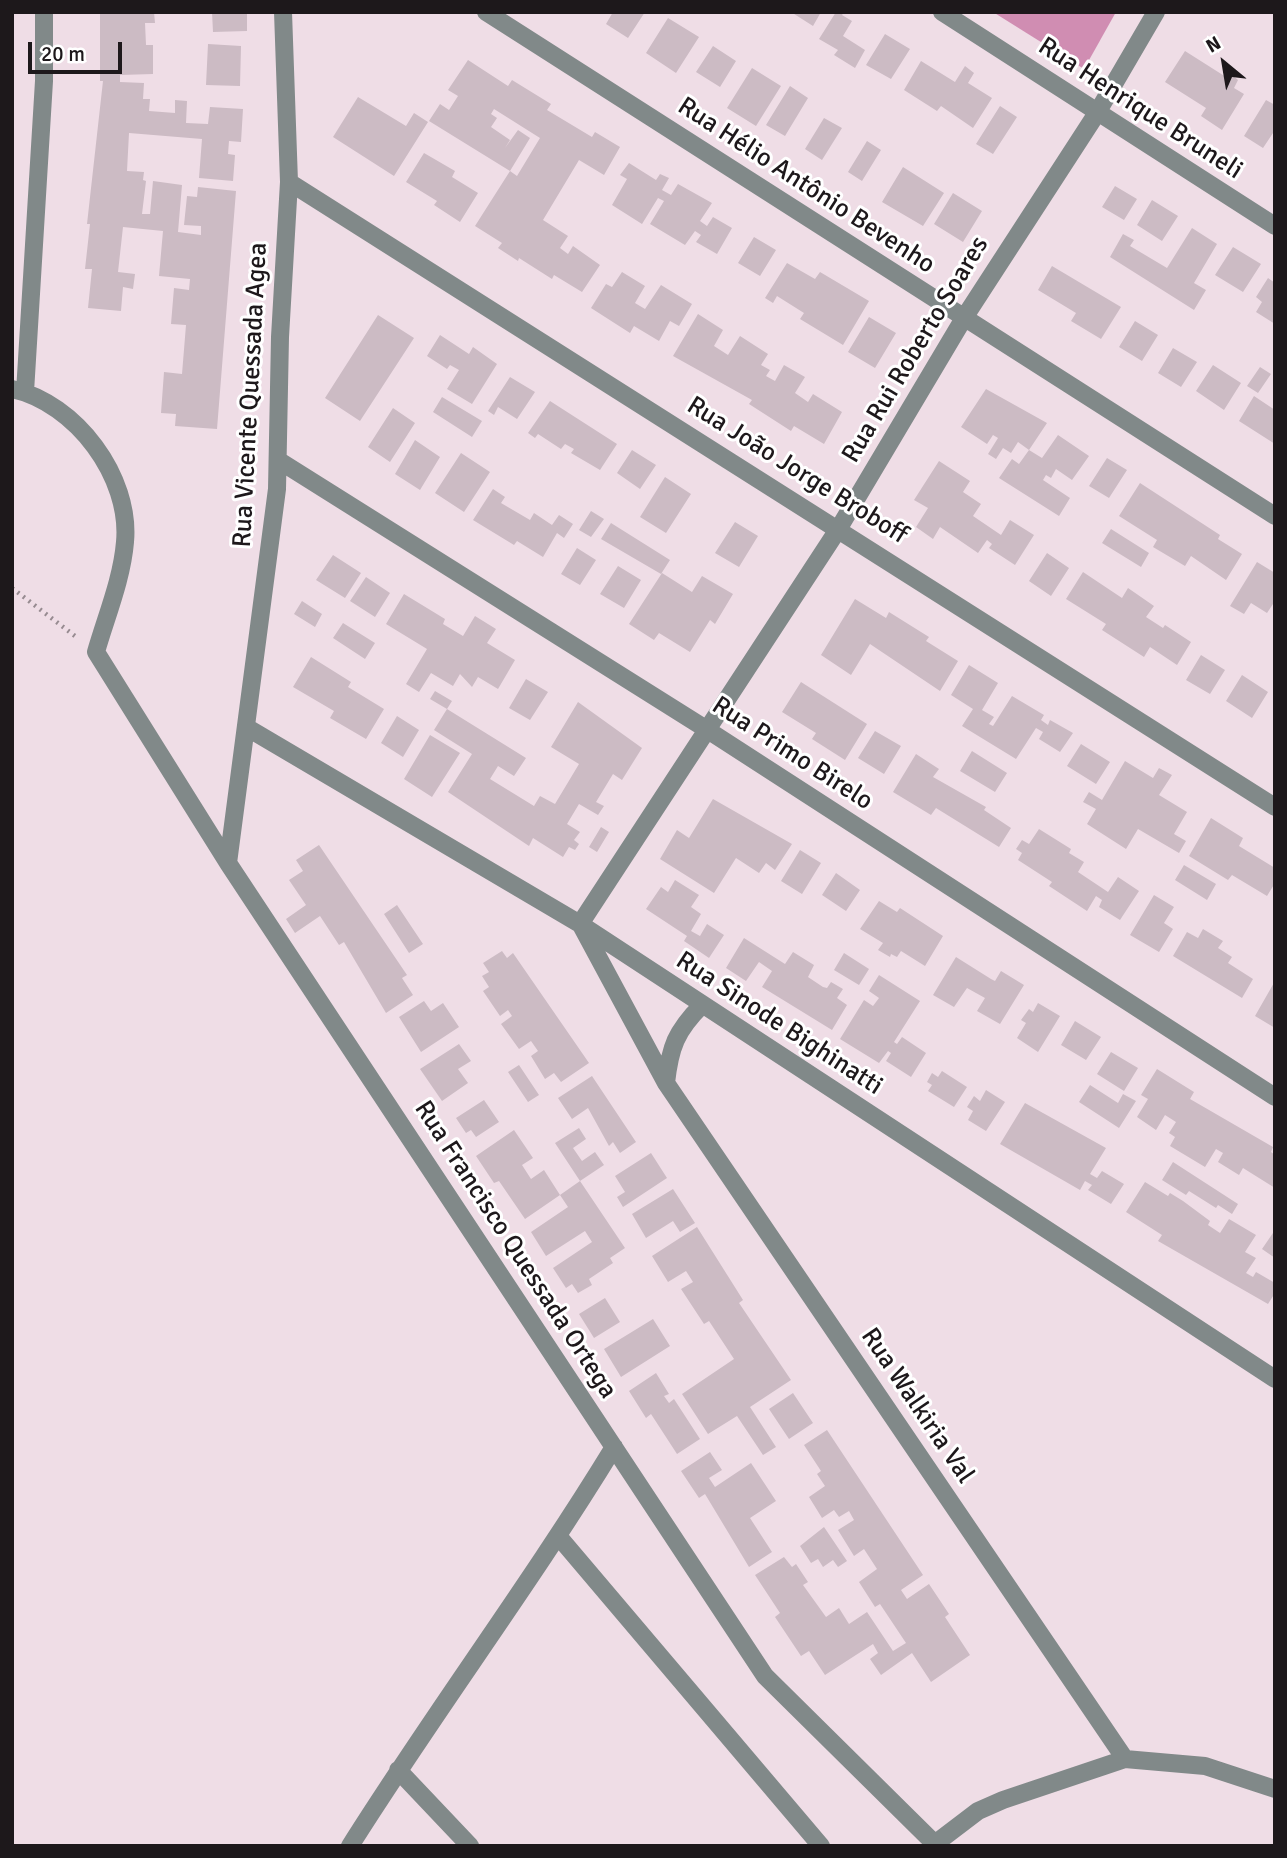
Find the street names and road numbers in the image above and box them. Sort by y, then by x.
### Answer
street label: Rua Henrique Bruneli [1032,31,1248,187]
street label: Rua Hélio Antônio Bevenho [672,91,940,281]
street label: Rua Rui Roberto Soares [836,231,996,469]
street label: Rua Vicente Quessada Agea [227,242,275,548]
street label: Rua João Jorge Broboff [681,390,913,552]
street label: Rua Primo Birelo [706,690,878,818]
street label: Rua Sinode Bighinatti [670,946,888,1102]
street label: Rua Francisco Quessada Ortega [407,1095,623,1405]
street label: Rua Walkiria Val [854,1322,980,1490]

